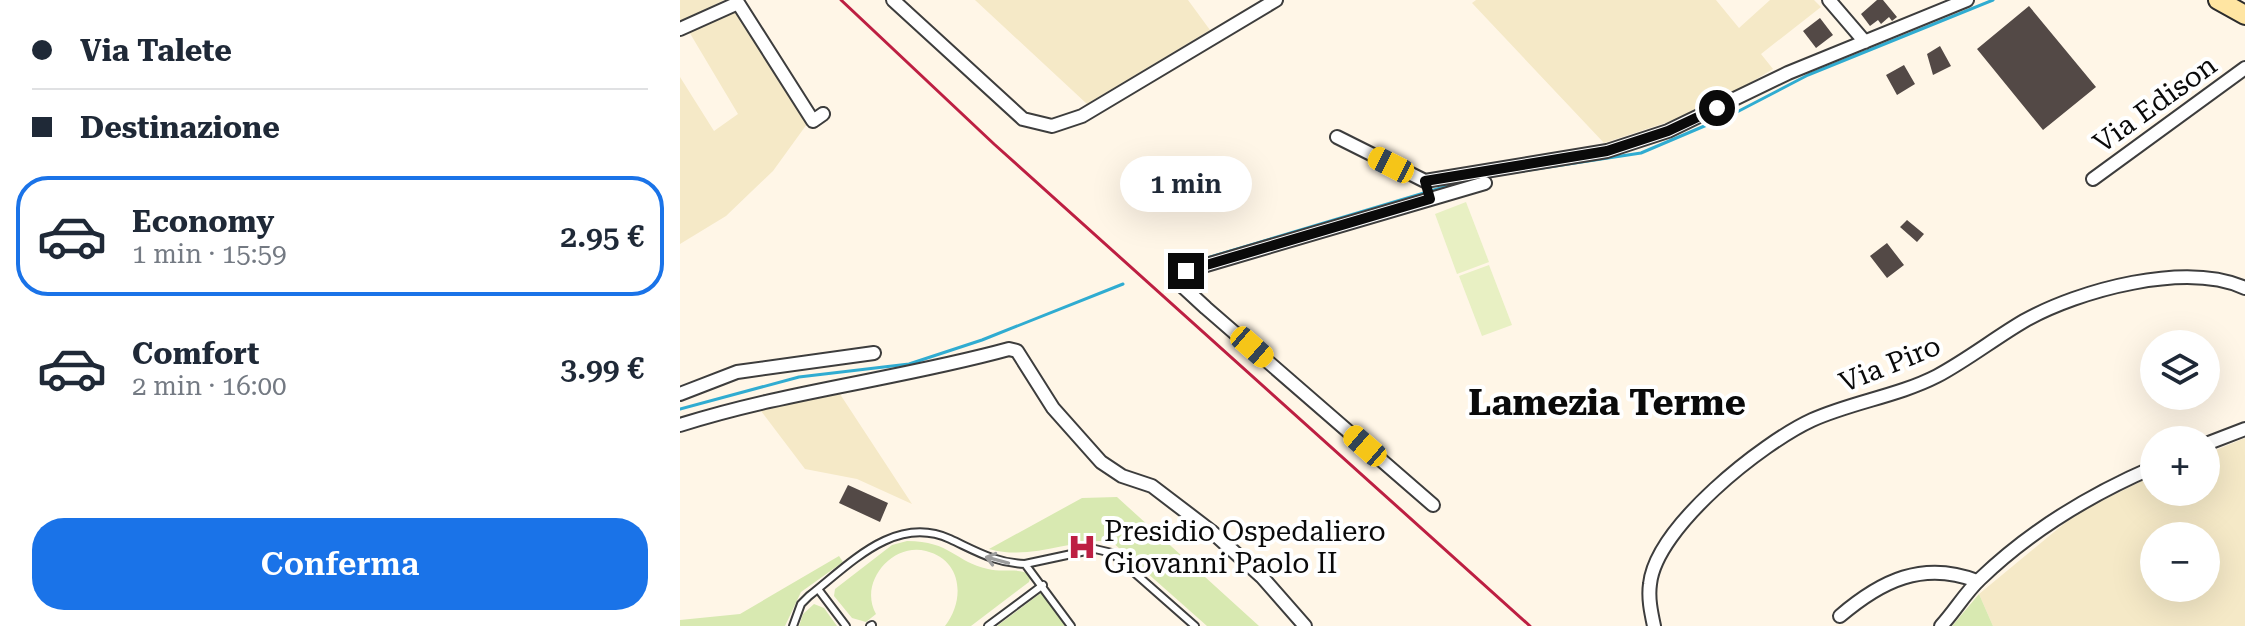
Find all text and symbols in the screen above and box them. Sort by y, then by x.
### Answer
text: Via Talete [80,33,232,68]
street label: Via Edison [2087,48,2223,160]
route start [1699,90,1735,126]
text: Destinazione [80,110,280,145]
car [1364,143,1418,187]
callout: 1 min [1120,155,1252,211]
text: 1 min [1150,169,1222,199]
icon: car [36,200,108,272]
text: Economy [132,204,274,239]
text: 2.95 € [560,219,644,254]
text: 1 min · 15:59 [132,239,287,269]
route end [1168,253,1204,289]
car [1226,322,1278,372]
street label: Via Piro [1835,329,1945,399]
map controls [2140,330,2220,602]
button: layers [2140,330,2220,410]
icon: car [36,332,108,404]
text: Comfort [132,336,259,371]
text: 3.99 € [560,351,644,386]
text: 2 min · 16:00 [132,371,287,401]
district label: Lamezia Terme [1468,382,1746,424]
car [1339,421,1391,471]
button: + [2140,426,2220,506]
place label: Presidio Ospedaliero Giovanni Paolo II [1104,515,1386,580]
button: Conferma [32,518,648,610]
button: − [2140,522,2220,602]
hospital icon: Presidio Ospedaliero Giovanni Paolo II [1067,532,1097,562]
one-way arrow [984,552,1010,567]

